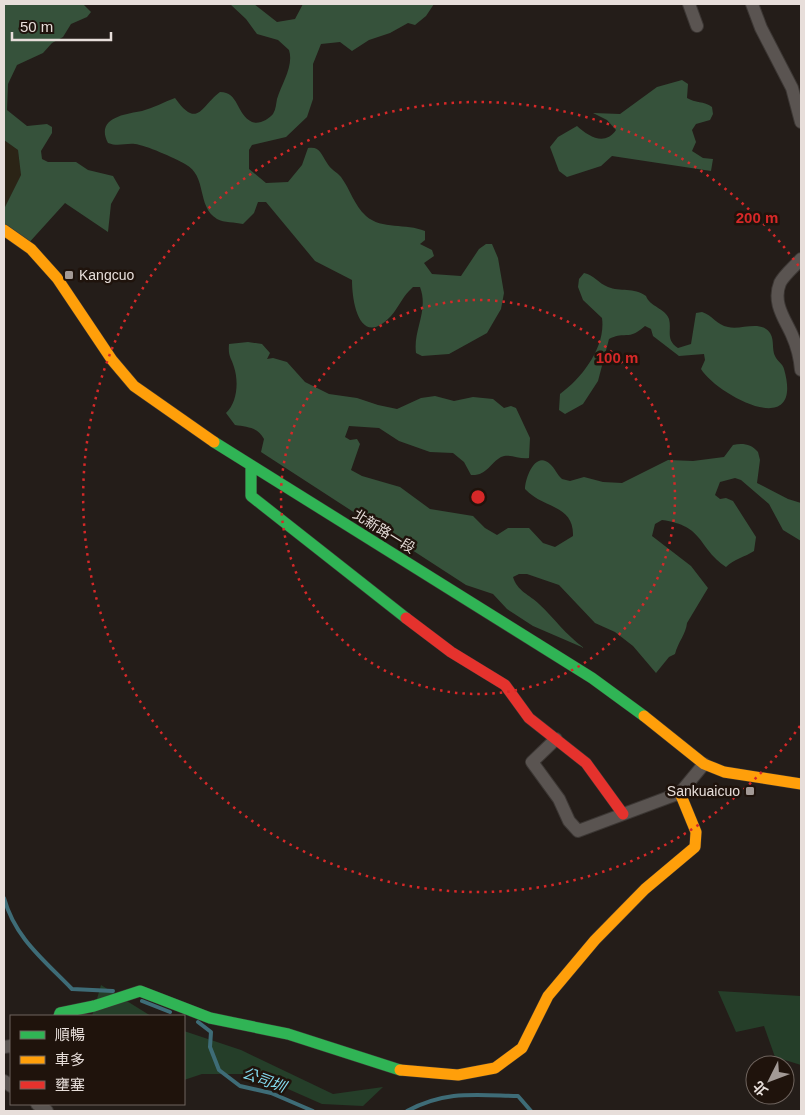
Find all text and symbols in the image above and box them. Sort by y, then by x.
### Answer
scale bar [12,10,111,42]
text: 50 m [20,18,53,35]
text: 200 m [736,209,778,226]
place label: Kangcuo [79,267,134,283]
marker: Kangcuo [63,269,75,281]
text: 100 m [596,349,638,366]
centre of rings [469,488,487,506]
street label: 北新路一段 [350,506,418,556]
place label: Sankuaicuo [667,783,740,799]
marker: Sankuaicuo [744,785,756,797]
legend [10,1015,185,1105]
text: 順暢 [55,1026,85,1043]
text: 車多 [55,1051,85,1068]
north arrow [745,1055,795,1105]
water label: 公司圳 [240,1064,290,1096]
text: 壅塞 [55,1076,85,1093]
text: 北 [750,1078,771,1099]

